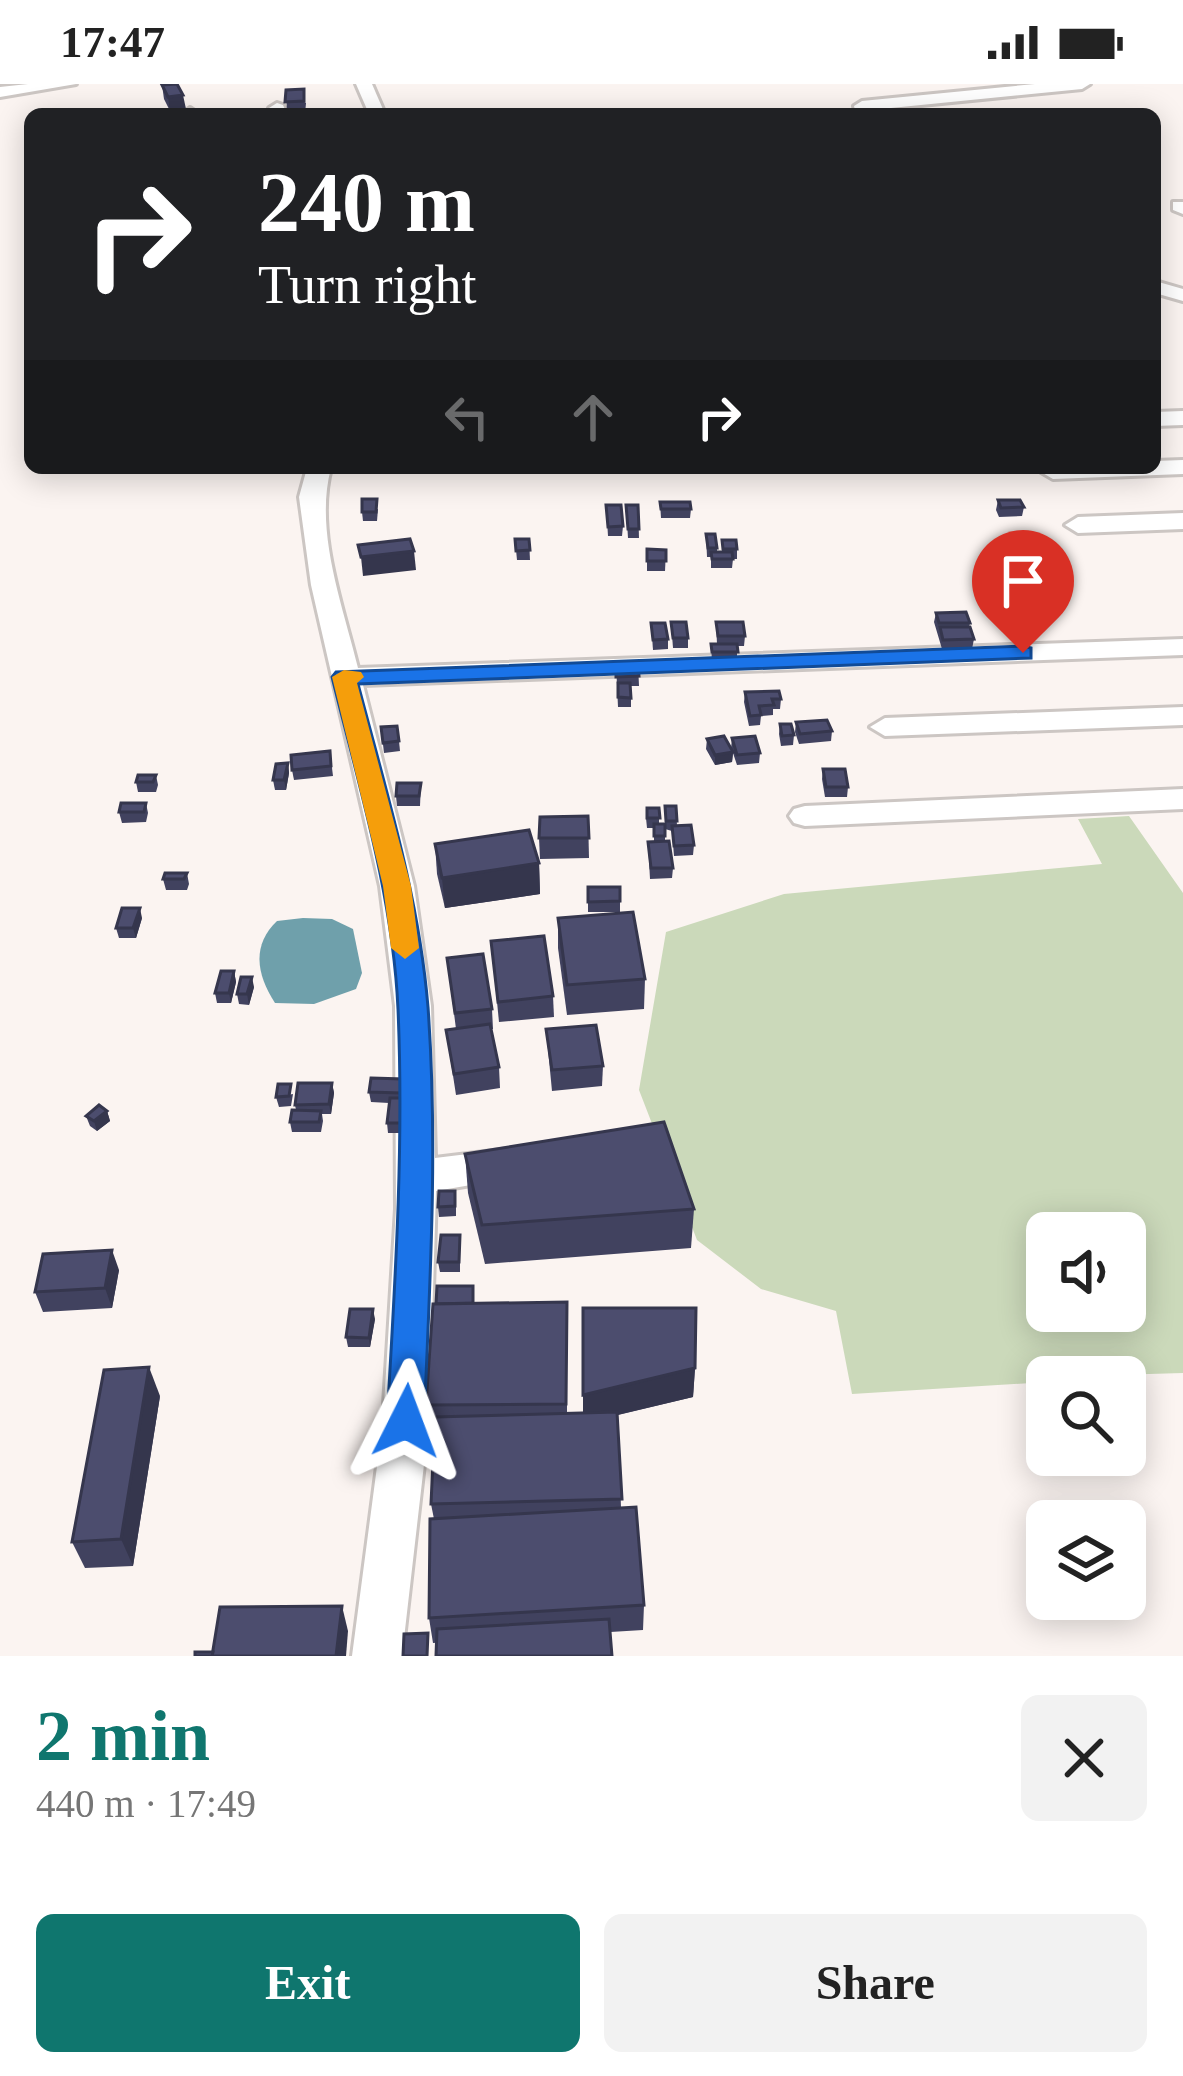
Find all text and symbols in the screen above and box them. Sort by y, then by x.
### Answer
text: 17:47 [60,17,165,67]
icon: right [60,156,216,312]
text: 240 m [258,156,475,249]
text: Turn right [258,255,477,315]
icon: left [434,384,500,450]
icon: ahead [560,384,626,450]
icon: right [686,384,752,450]
pin [972,530,1074,653]
icon: arrive [990,548,1056,614]
map controls [1026,1212,1146,1620]
button: sound [1026,1212,1146,1332]
button: search [1026,1356,1146,1476]
position arrow [343,1358,469,1484]
button: layers [1026,1500,1146,1620]
button: close [1021,1695,1147,1821]
text: 2 min [36,1696,210,1776]
text: 440 m · 17:49 [36,1782,256,1825]
button: Exit [36,1914,580,2052]
button: Share [604,1914,1147,2052]

